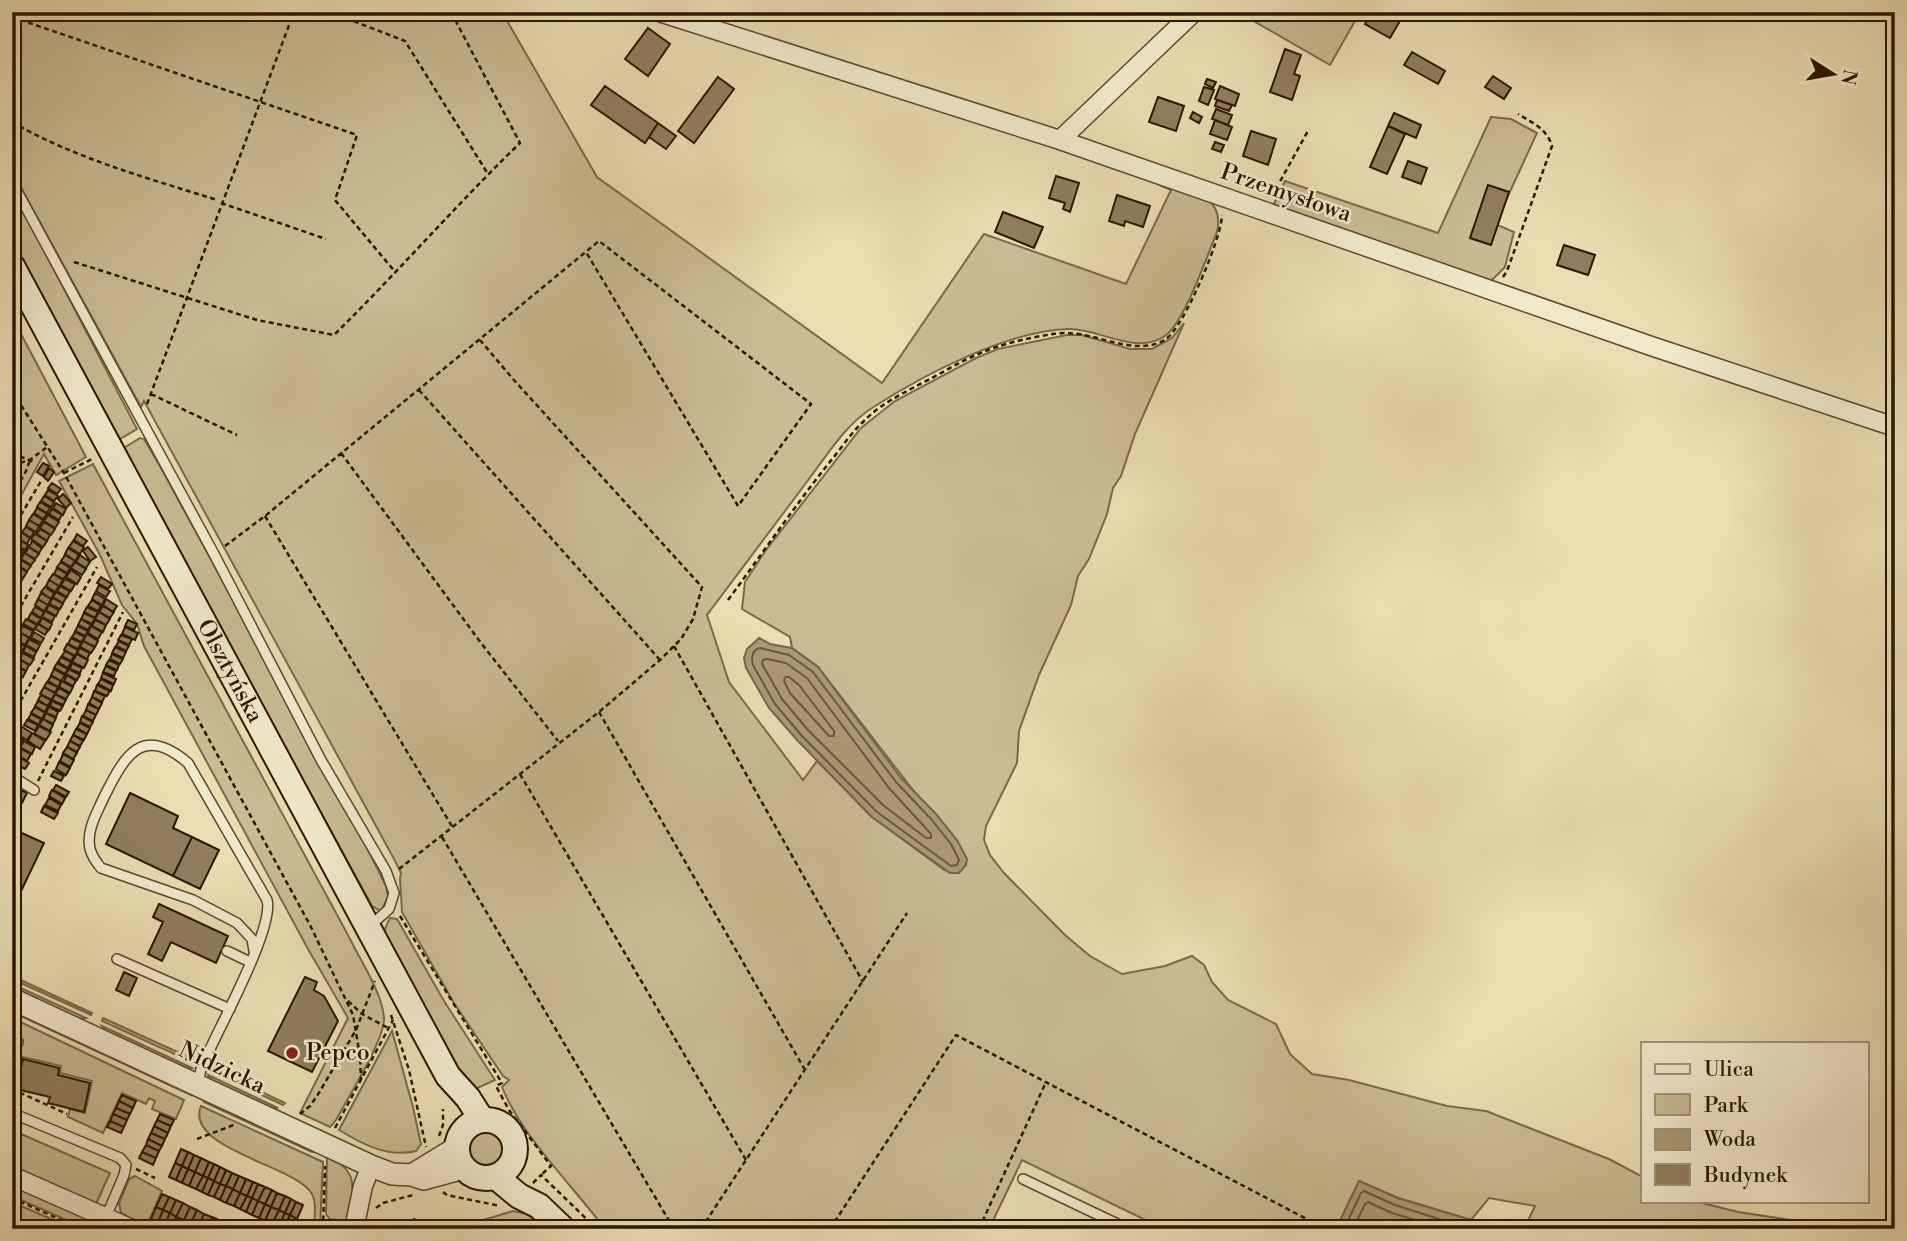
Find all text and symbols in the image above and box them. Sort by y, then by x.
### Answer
north arrow [1798,38,1868,108]
text: N [1835,67,1862,87]
street label: Przemysłowa [1217,158,1355,229]
street label: Olsztyńska [191,614,269,728]
street label: Nidzicka [174,1036,270,1100]
place label: Pepco [306,1039,370,1067]
legend [1641,1042,1868,1202]
marker: Pepco [284,1045,300,1061]
text: Ulica [1704,1057,1754,1083]
text: Park [1704,1093,1749,1119]
text: Woda [1703,1127,1756,1153]
text: Budynek [1703,1163,1788,1189]

